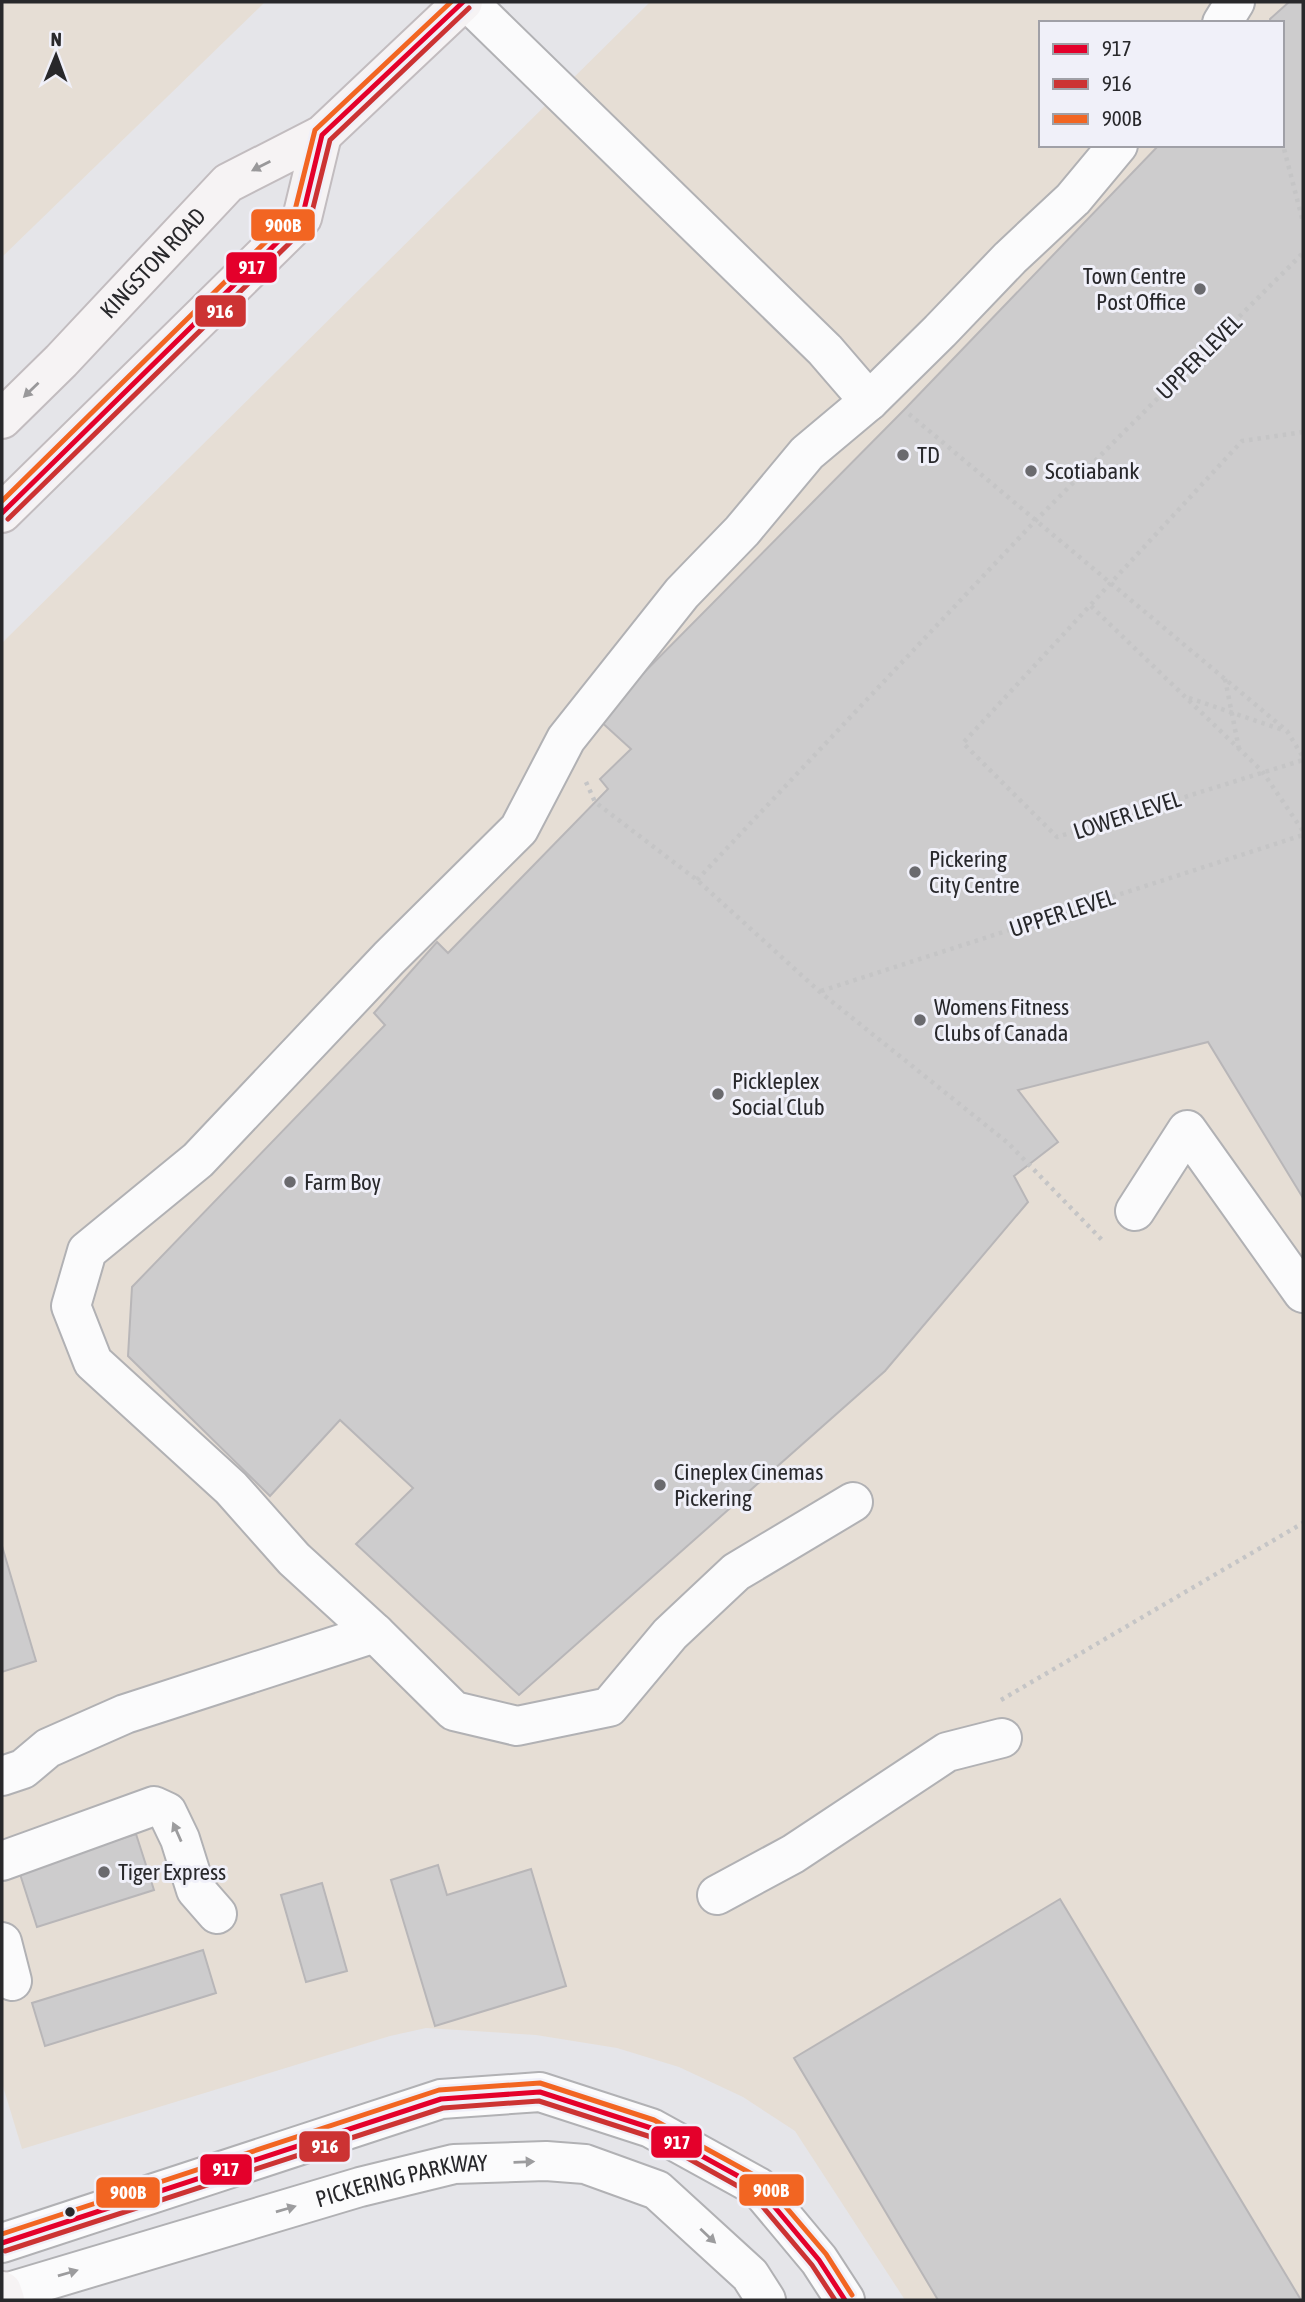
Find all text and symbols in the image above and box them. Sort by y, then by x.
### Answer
north arrow [21,21,91,91]
legend [1039,21,1284,147]
text: N [50,28,62,50]
text: 917 [1102,36,1132,60]
text: 916 [1102,71,1132,95]
text: 900B [1102,106,1142,130]
one-way arrow [251,160,271,171]
street label: KINGSTON ROAD [95,203,211,324]
line badge: 900B [250,208,316,242]
text: 900B [265,214,301,236]
line badge: 917 [225,251,278,284]
text: 917 [239,256,265,278]
place label: Town Centre Post Office [1083,263,1186,315]
marker: Town Centre Post Office [1192,281,1208,297]
line badge: 916 [194,294,247,328]
text: 916 [207,300,233,322]
street label: UPPER LEVEL [1151,309,1247,405]
one-way arrow [23,382,40,399]
place label: TD [917,442,940,468]
marker: TD [895,447,911,463]
place label: Scotiabank [1045,458,1139,484]
marker: Scotiabank [1023,463,1039,479]
street label: LOWER LEVEL [1070,785,1184,845]
place label: Pickering City Centre [929,846,1020,898]
marker: Pickering City Centre [907,864,923,880]
street label: UPPER LEVEL [1006,884,1118,942]
place label: Womens Fitness Clubs of Canada [934,994,1069,1046]
marker: Womens Fitness Clubs of Canada [912,1012,928,1028]
place label: Pickleplex Social Club [732,1068,825,1120]
marker: Pickleplex Social Club [710,1086,726,1102]
place label: Farm Boy [304,1169,381,1195]
marker: Farm Boy [282,1174,298,1190]
place label: Cineplex Cinemas Pickering [674,1459,823,1511]
marker: Cineplex Cinemas Pickering [652,1477,668,1493]
one-way arrow [171,1822,182,1843]
place label: Tiger Express [118,1859,226,1885]
marker: Tiger Express [96,1864,112,1880]
line badge: 917 [650,2125,703,2159]
line badge: 916 [298,2130,351,2163]
text: 917 [664,2131,690,2153]
text: 916 [312,2135,338,2157]
street label: PICKERING PARKWAY [313,2150,489,2213]
line badge: 917 [199,2153,253,2186]
one-way arrow [513,2156,535,2167]
text: 917 [213,2158,239,2180]
line badge: 900B [738,2173,805,2207]
line badge: 900B [95,2176,161,2209]
text: 900B [753,2179,789,2201]
text: 900B [110,2181,146,2203]
one-way arrow [276,2203,297,2213]
unlabelled marker [63,2205,77,2219]
one-way arrow [699,2228,716,2244]
one-way arrow [57,2267,79,2278]

